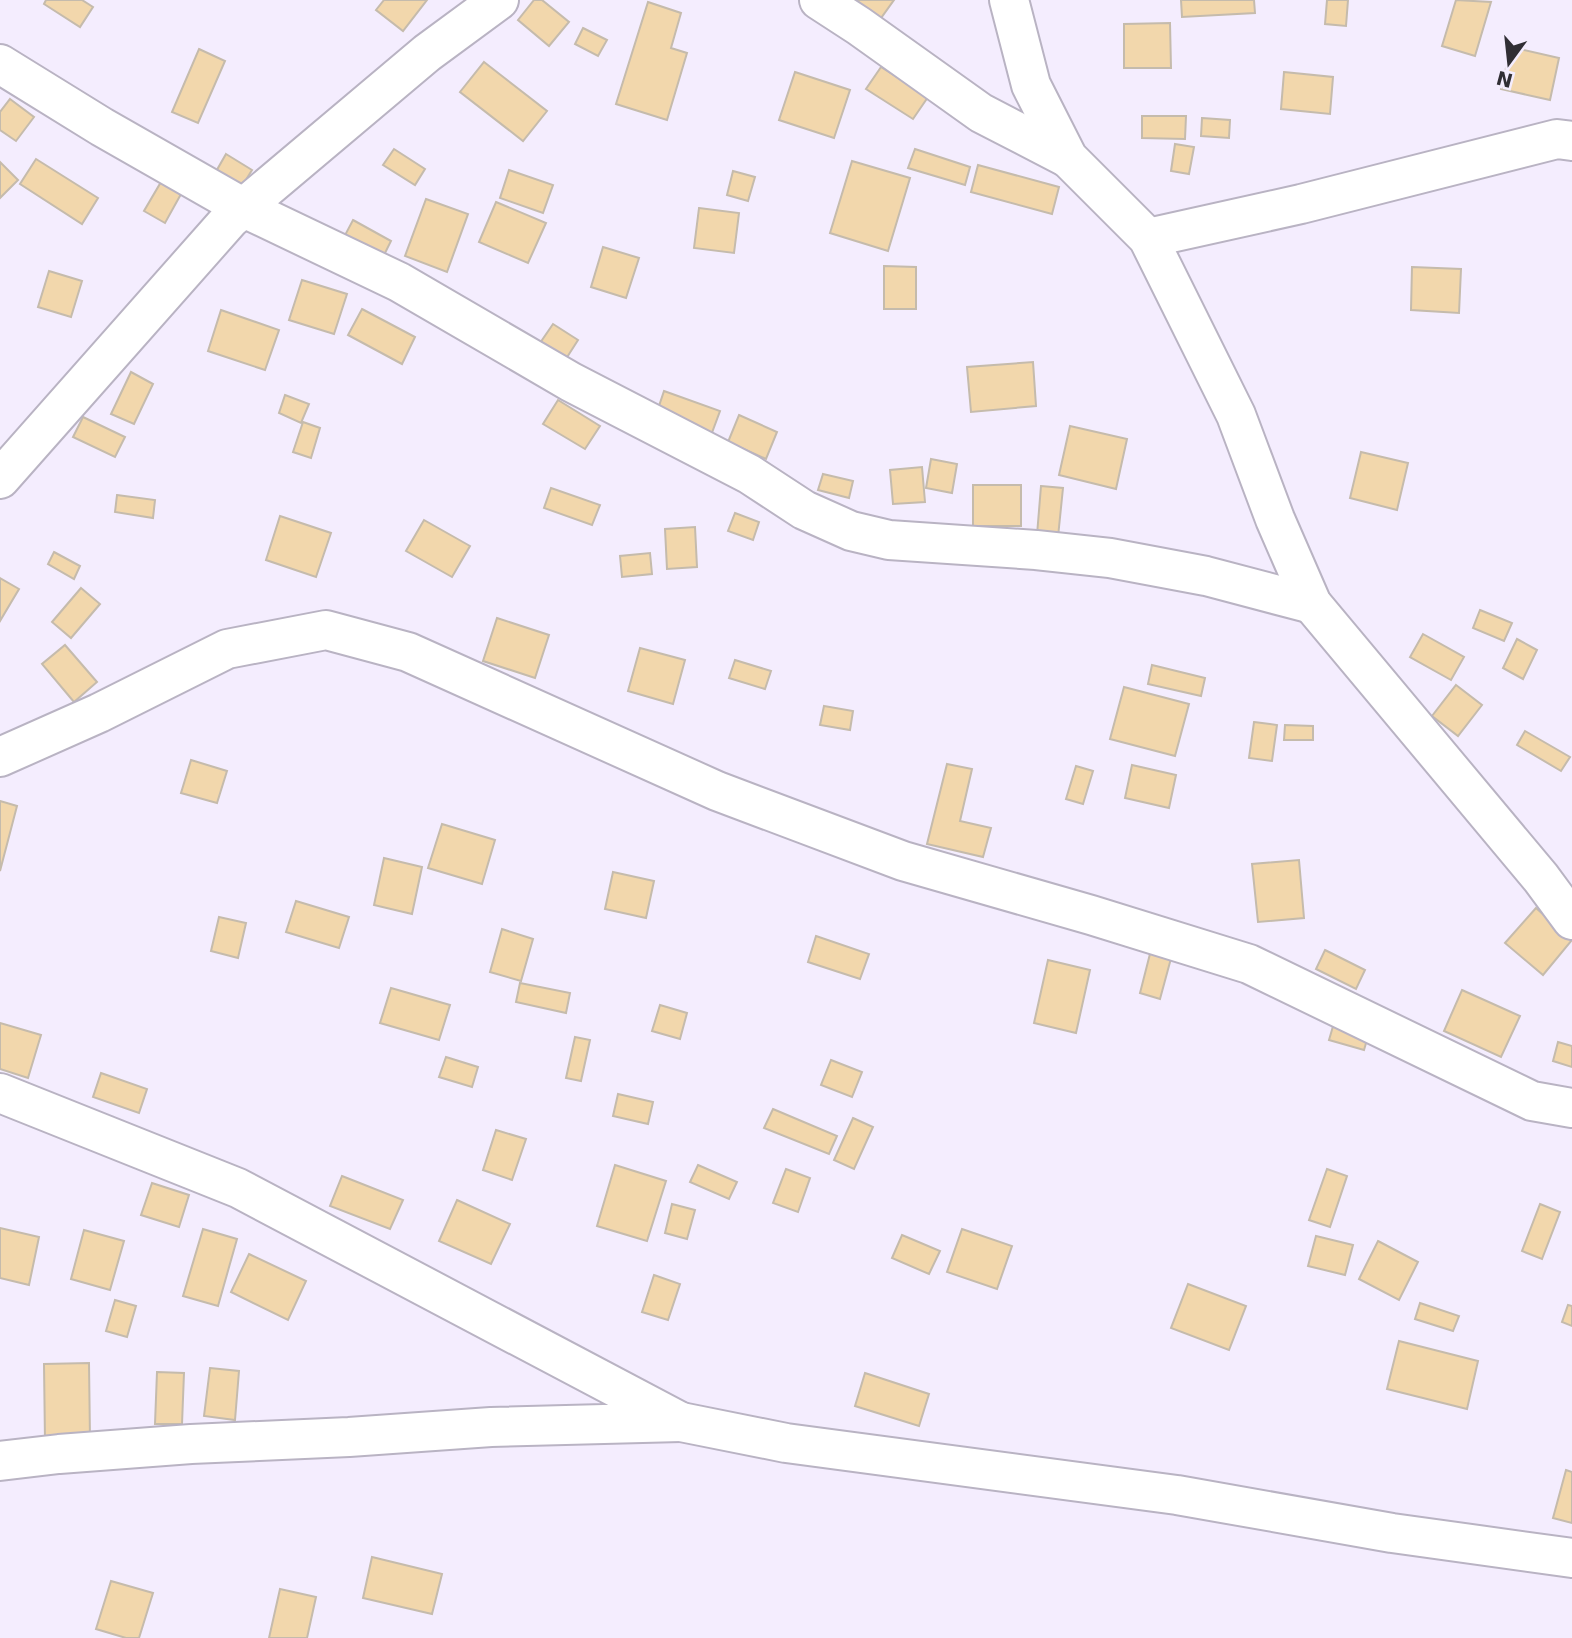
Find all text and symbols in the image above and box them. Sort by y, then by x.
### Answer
north arrow [1474,28,1544,98]
text: N [1494,67,1515,92]

